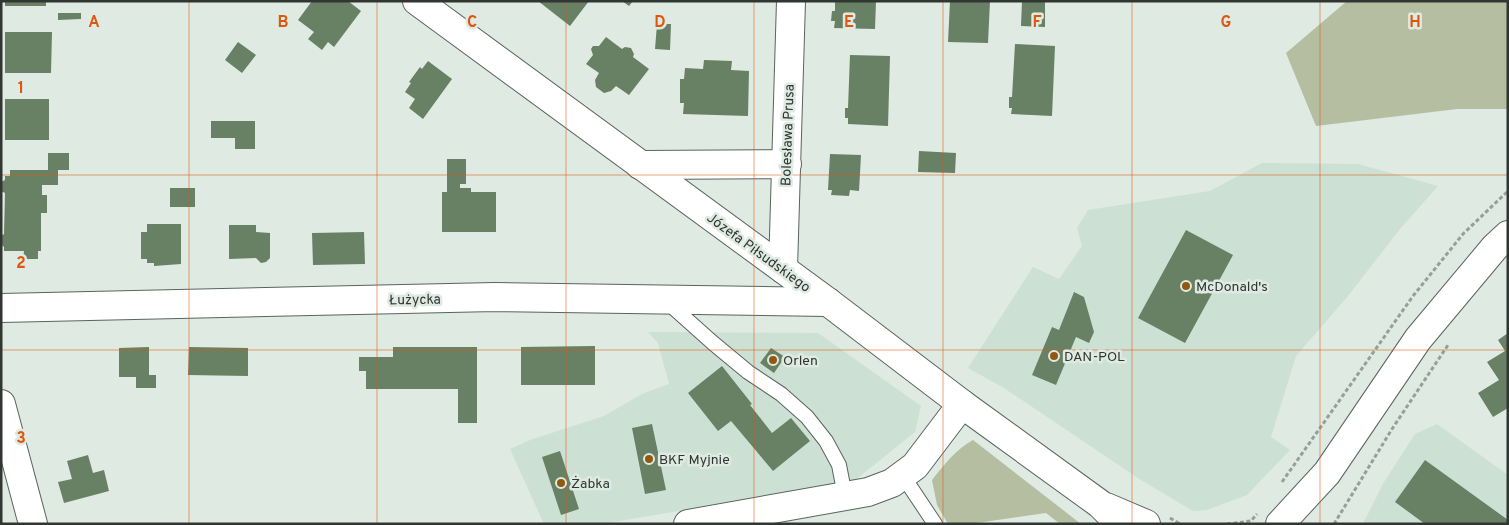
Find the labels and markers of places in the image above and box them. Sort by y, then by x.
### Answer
place label: McDonald's [1196,279,1268,296]
marker: McDonald's [1180,280,1192,292]
place label: DAN-POL [1064,349,1125,366]
marker: DAN-POL [1048,350,1060,362]
place label: Orlen [783,353,818,370]
marker: Orlen [767,354,779,366]
place label: BKF Myjnie [659,452,730,469]
marker: BKF Myjnie [643,453,655,465]
place label: Żabka [571,475,610,493]
marker: Żabka [555,477,567,489]

